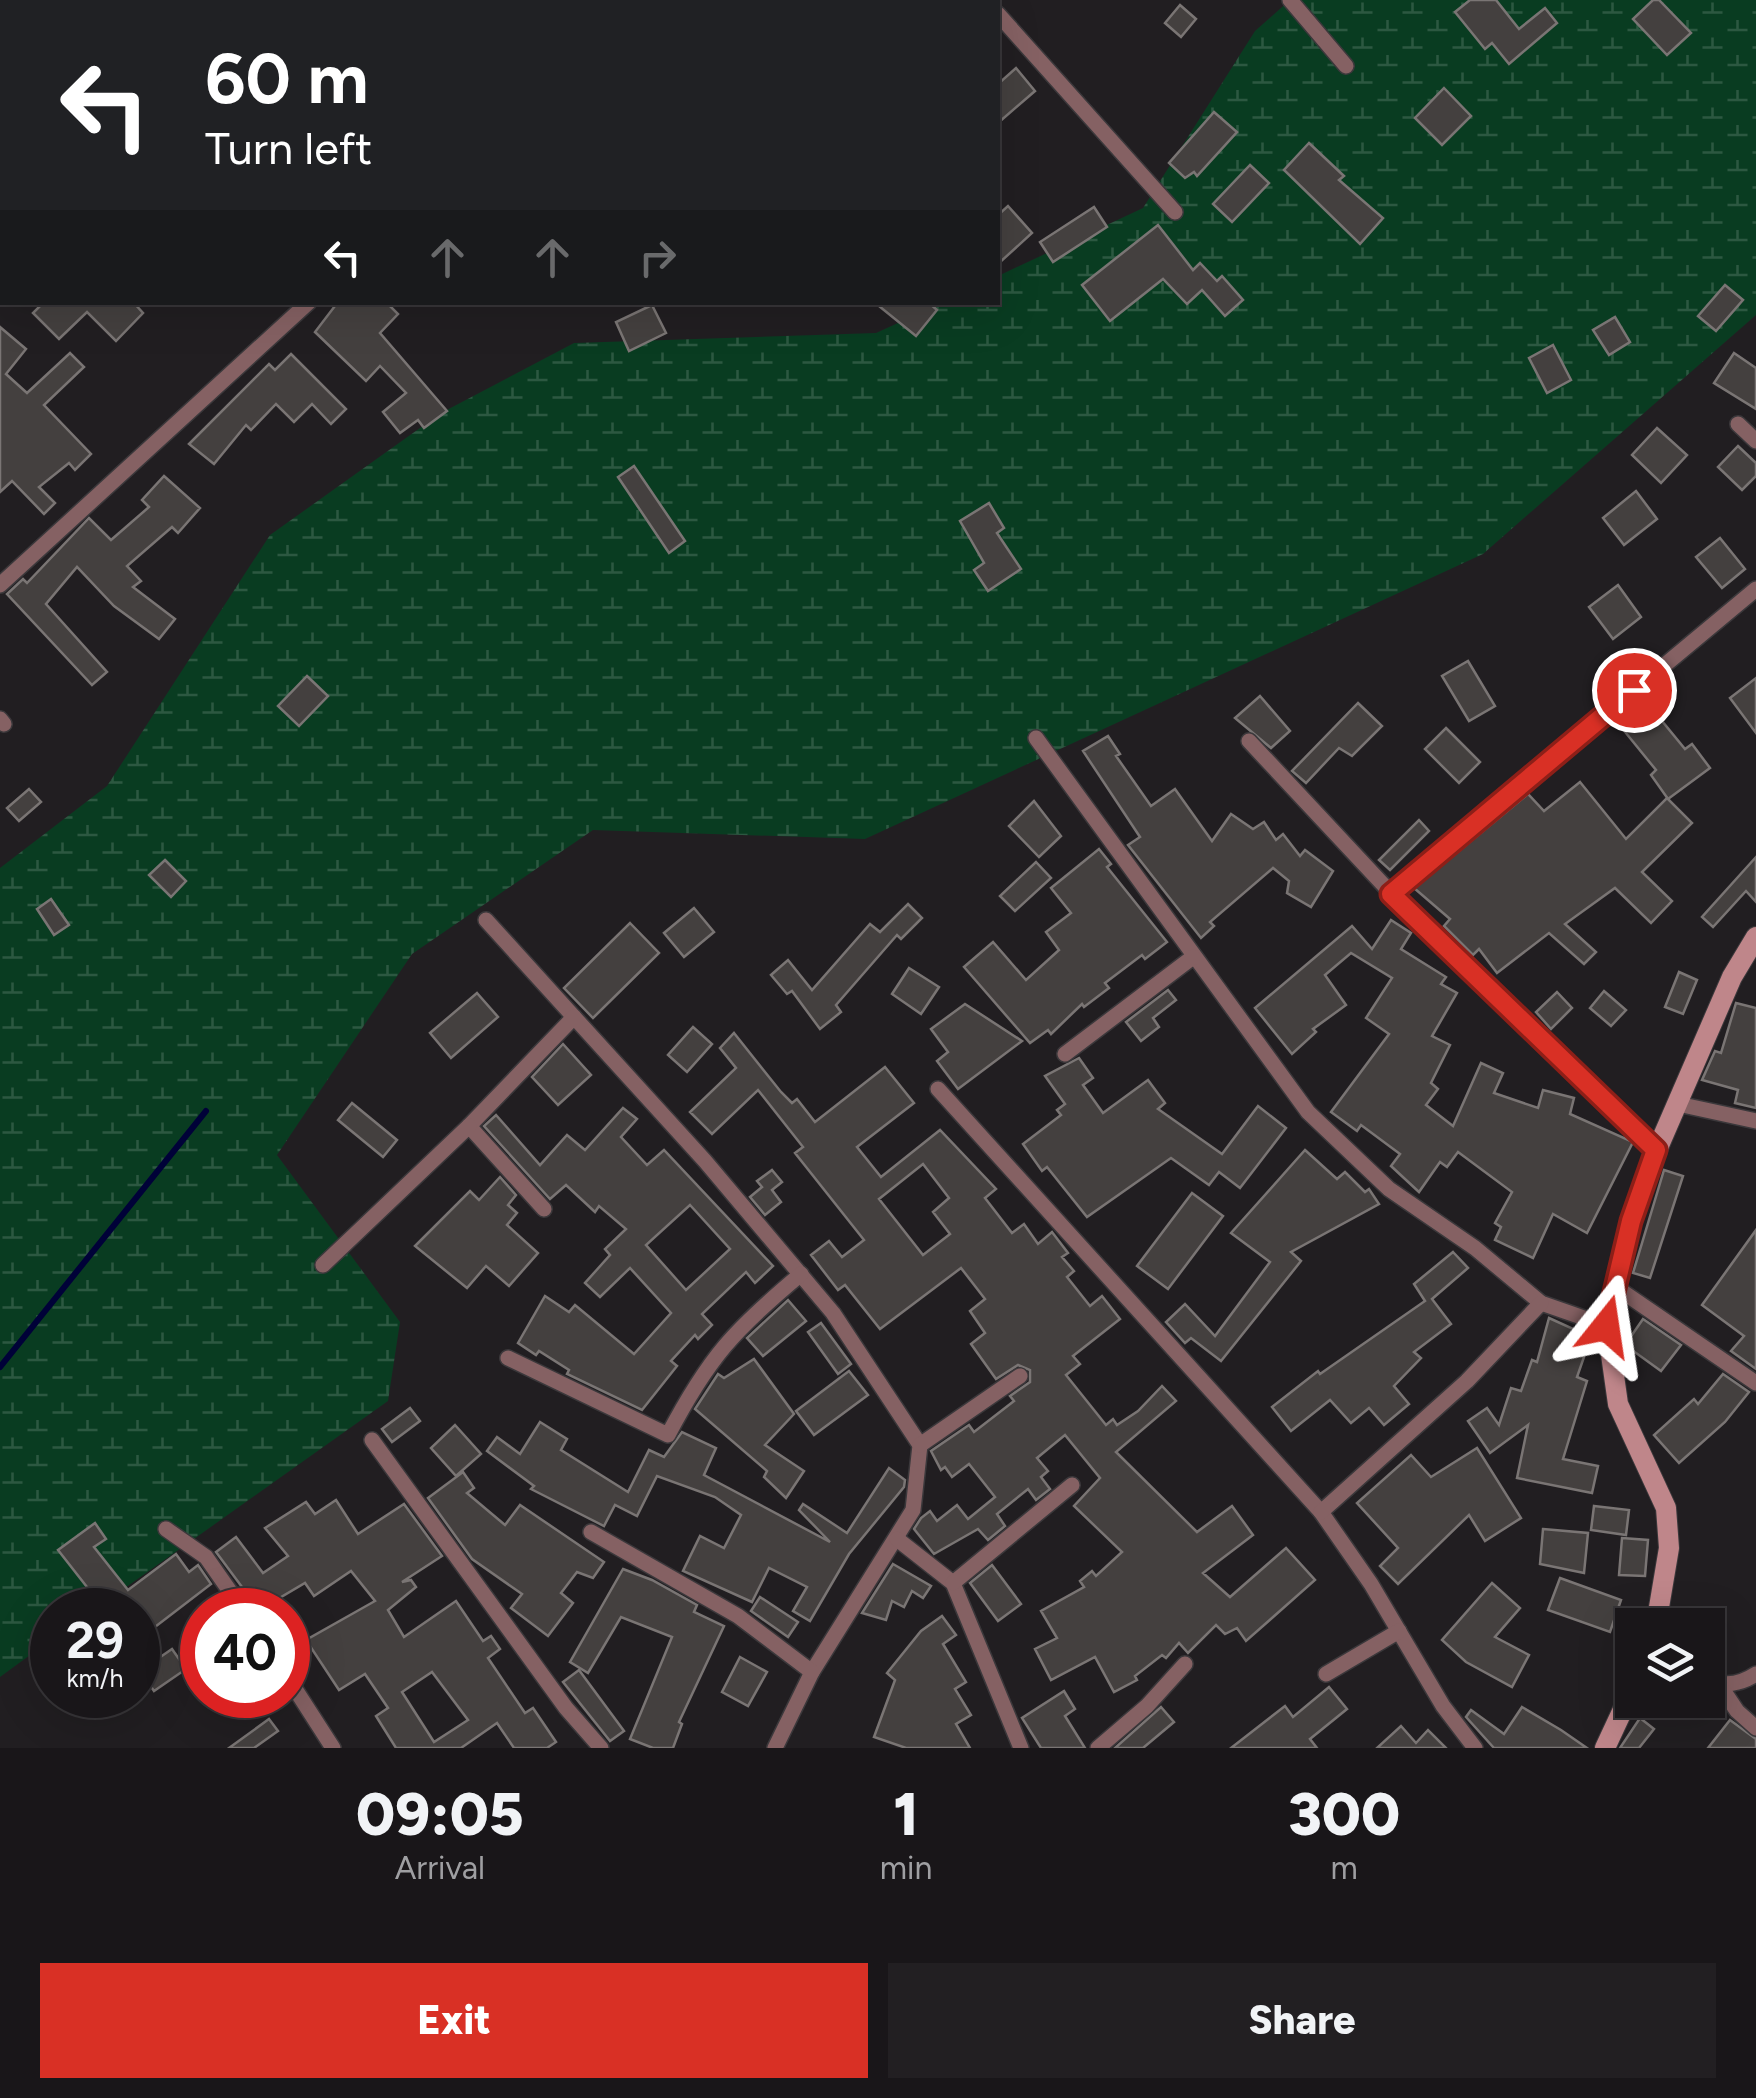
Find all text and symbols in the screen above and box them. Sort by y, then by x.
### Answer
text: 60 m [205,36,369,121]
icon: left [40,40,170,170]
text: Turn left [205,121,372,175]
icon: left [315,230,370,285]
icon: ahead [420,230,475,285]
icon: ahead [525,230,580,285]
icon: right [630,230,685,285]
pin [1592,648,1677,733]
icon: arrive [1607,663,1662,718]
position arrow [1554,1274,1658,1378]
speed limit sign: 40 [180,1588,310,1718]
map controls [1615,1608,1725,1718]
button: layers [1615,1608,1725,1718]
text: 29 [66,1610,124,1671]
text: km/h [66,1663,124,1693]
text: 09:05 [356,1778,524,1850]
text: 1 [893,1778,919,1850]
text: 300 [1288,1778,1400,1850]
text: Arrival [395,1849,485,1887]
text: min [880,1849,932,1887]
text: m [1331,1849,1358,1887]
button: Exit [40,1963,868,2078]
button: Share [888,1963,1716,2078]

